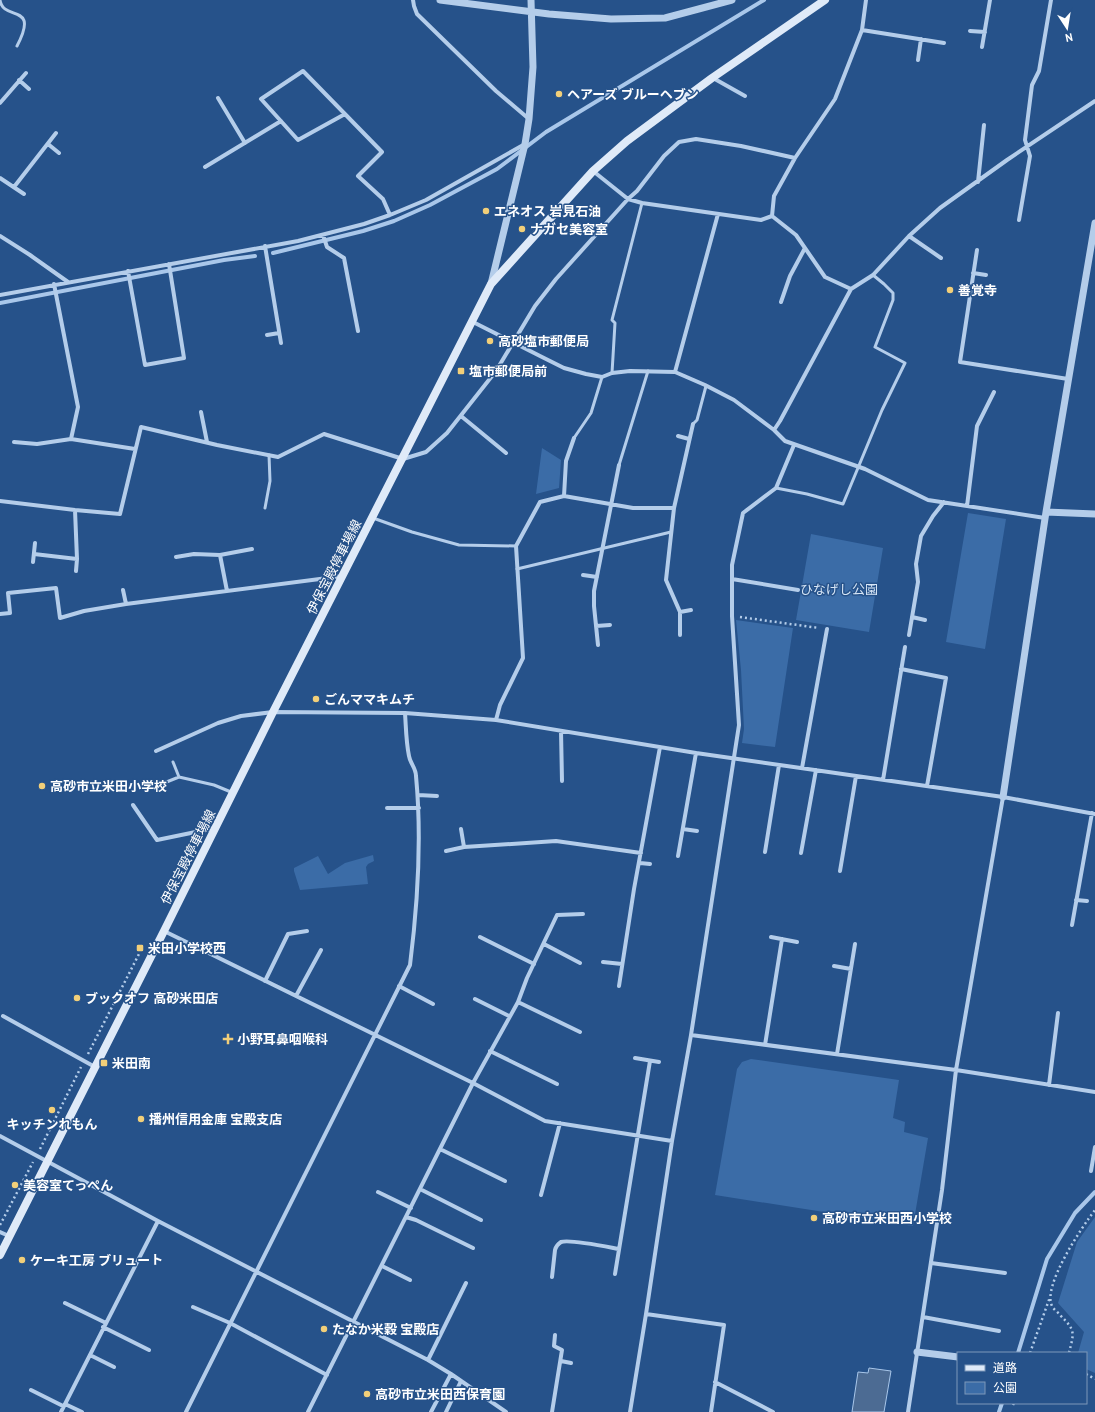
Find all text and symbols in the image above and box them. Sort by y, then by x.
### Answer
north arrow [1047,8,1087,48]
text: N [1064,30,1074,45]
place label: ヘアーズ ブルーヘブン [567,86,699,103]
marker: ヘアーズ ブルーヘブン [554,89,564,99]
place label: エネオス 岩見石油 [494,203,601,220]
marker: エネオス 岩見石油 [481,206,491,216]
place label: ナガセ美容室 [530,221,608,238]
marker: ナガセ美容室 [517,224,527,234]
place label: 善覚寺 [958,282,997,299]
marker: 善覚寺 [945,285,955,295]
place label: 高砂塩市郵便局 [498,333,589,350]
marker: 高砂塩市郵便局 [485,336,495,346]
place label: 塩市郵便局前 [469,363,547,380]
marker: 塩市郵便局前 [456,366,466,376]
street label: 伊保宝殿停車場線 [303,517,365,617]
park label: ひなげし公園 [800,581,878,598]
place label: ごんママキムチ [324,691,415,708]
marker: ごんママキムチ [311,694,321,704]
place label: 高砂市立米田小学校 [50,778,167,795]
marker: 高砂市立米田小学校 [37,781,47,791]
street label: 伊保宝殿停車場線 [157,807,219,907]
place label: 米田小学校西 [148,940,226,957]
marker: 米田小学校西 [135,943,145,953]
place label: ブックオフ 高砂米田店 [85,990,218,1007]
marker: ブックオフ 高砂米田店 [72,993,82,1003]
place label: 小野耳鼻咽喉科 [237,1031,328,1048]
marker: 小野耳鼻咽喉科 [222,1033,234,1045]
place label: 米田南 [112,1055,151,1072]
marker: 米田南 [99,1058,109,1068]
marker: キッチンれもん [47,1105,57,1115]
place label: 播州信用金庫 宝殿支店 [149,1111,282,1128]
marker: 播州信用金庫 宝殿支店 [136,1114,146,1124]
place label: キッチンれもん [6,1116,98,1133]
place label: 美容室てっぺん [23,1177,113,1194]
marker: 美容室てっぺん [10,1180,20,1190]
place label: 高砂市立米田西小学校 [822,1210,952,1227]
marker: 高砂市立米田西小学校 [809,1213,819,1223]
place label: ケーキ工房 ブリュート [30,1252,163,1269]
marker: ケーキ工房 ブリュート [17,1255,27,1265]
place label: たなか米穀 宝殿店 [332,1321,439,1338]
marker: たなか米穀 宝殿店 [319,1324,329,1334]
legend [957,1352,1087,1404]
text: 道路 [993,1360,1017,1375]
text: 公園 [993,1380,1017,1395]
place label: 高砂市立米田西保育園 [375,1386,505,1403]
marker: 高砂市立米田西保育園 [362,1389,372,1399]

